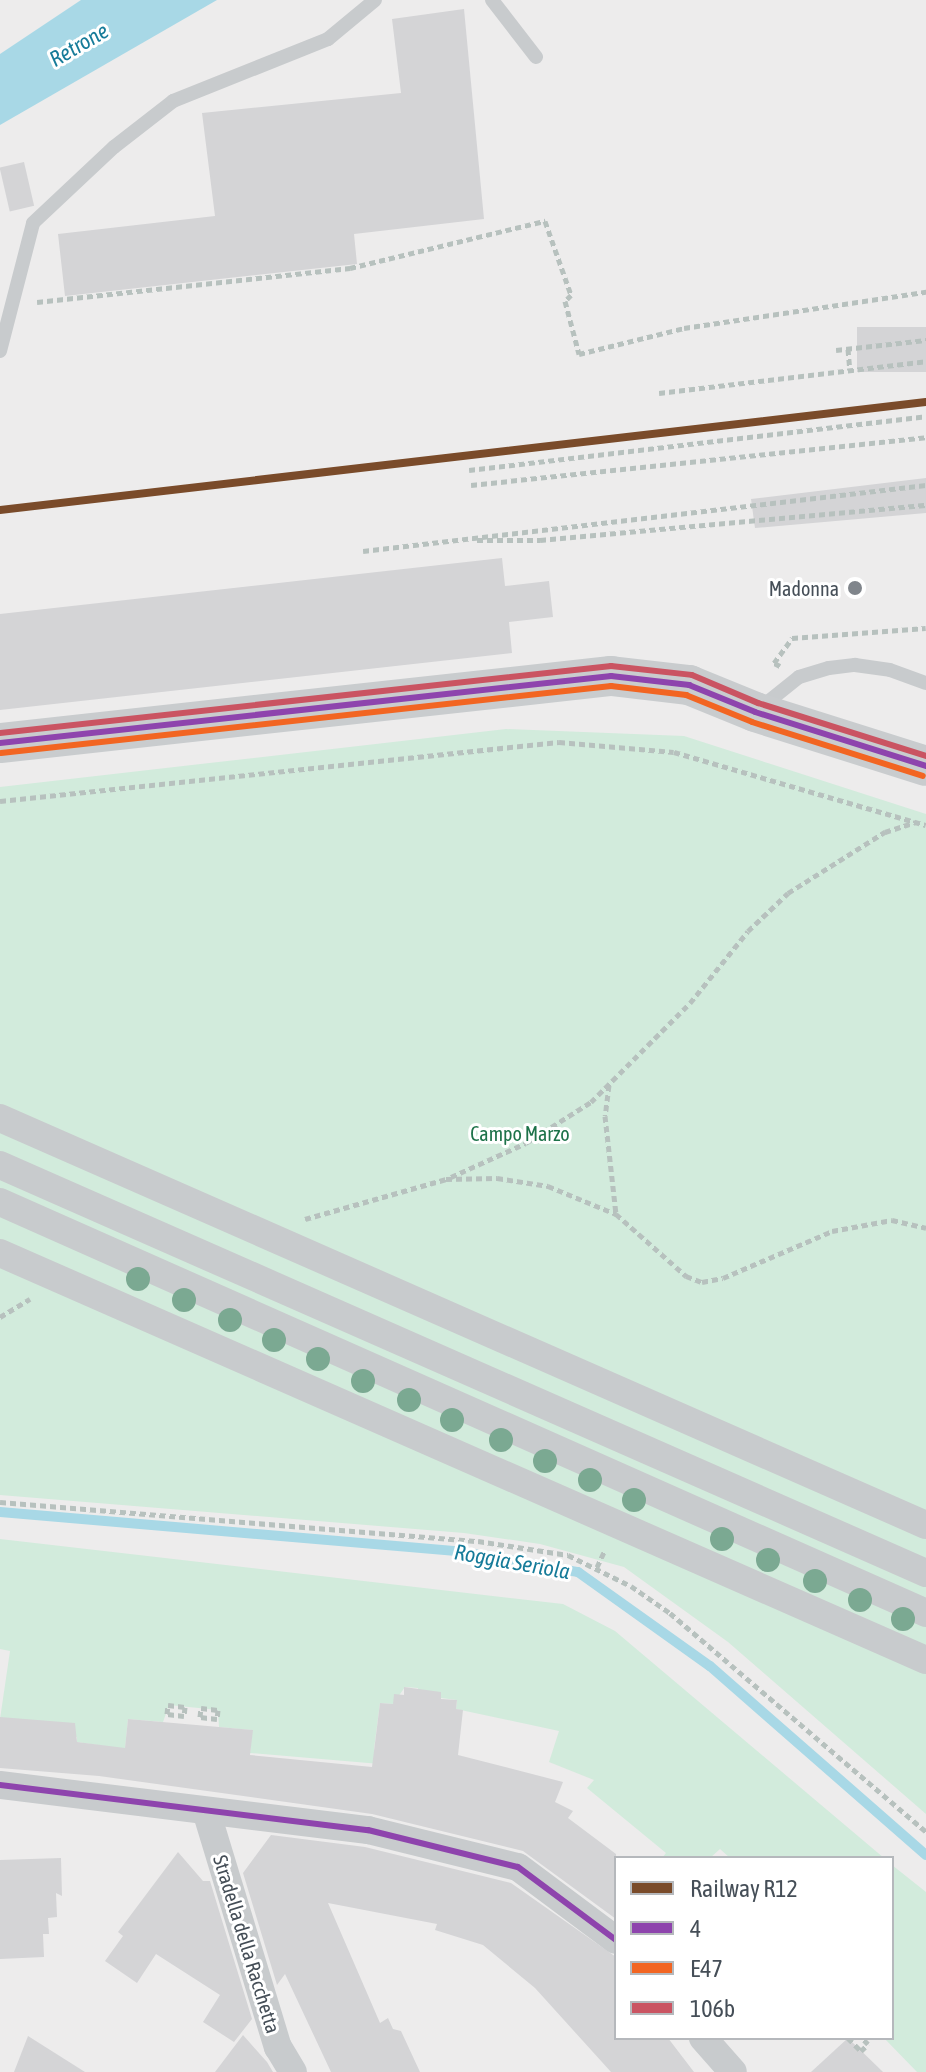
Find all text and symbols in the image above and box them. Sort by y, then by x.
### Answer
water label: Retrone [45,18,113,72]
place label: Madonna [769,576,839,600]
marker: Madonna [846,579,864,597]
park label: Campo Marzo [470,1121,570,1145]
water label: Roggia Seriola [452,1539,572,1585]
street label: Stradella della Racchetta [208,1852,286,2036]
legend [614,1856,894,2040]
text: Railway R12 [690,1875,798,1902]
text: 4 [690,1915,701,1942]
text: E47 [690,1955,723,1982]
text: 106b [690,1995,735,2022]

